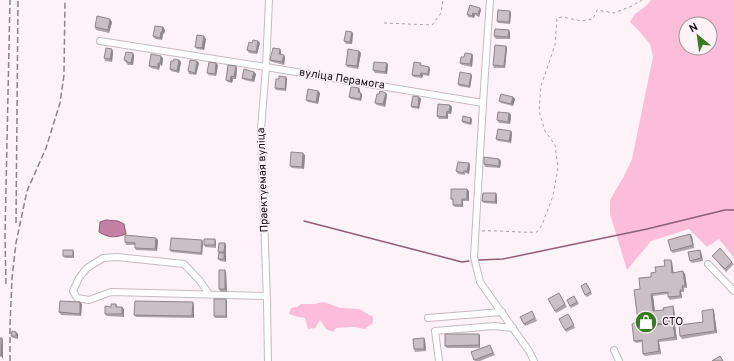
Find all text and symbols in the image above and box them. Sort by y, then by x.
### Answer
north arrow [678,16,718,56]
text: N [687,20,700,36]
street label: вуліца Перамога [298,65,386,93]
street label: Праектуемая вуліца [254,127,272,233]
shop icon: СТО [633,309,659,335]
place label: СТО [662,315,683,329]

